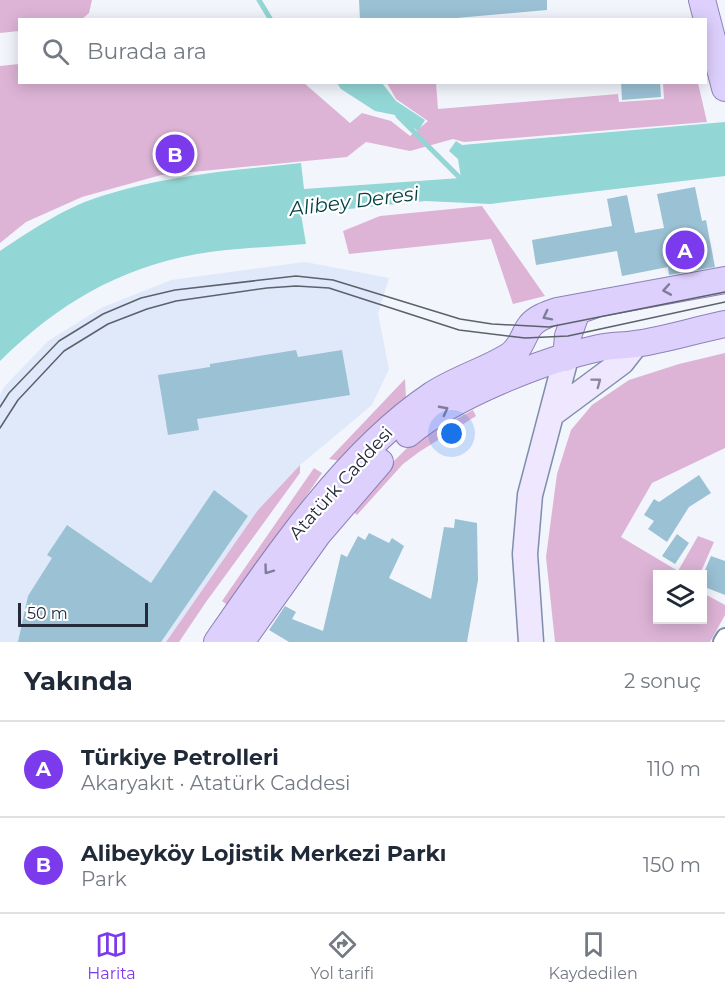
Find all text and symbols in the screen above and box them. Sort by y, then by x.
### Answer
search box [18,18,707,84]
icon: search [39,35,72,68]
text: Burada ara [87,38,207,65]
pin: B [156,132,195,176]
water label: Alibey Deresi [287,181,421,221]
pin: A [666,228,704,272]
one-way arrow [663,283,673,296]
one-way arrow [542,309,553,320]
one-way arrow [590,378,601,389]
one-way arrow [437,406,448,417]
your location [437,419,466,448]
street label: Atatürk Caddesi [284,422,398,544]
one-way arrow [265,563,276,574]
map controls [653,570,707,624]
button: layers [653,570,707,624]
scale bar [18,600,148,628]
text: 50 m [27,604,68,623]
text: Yakında [24,665,133,697]
text: 2 sonuç [624,669,701,693]
text: Türkiye Petrolleri [81,744,279,771]
text: A [36,757,51,781]
text: 110 m [647,757,701,781]
text: Akaryakıt · Atatürk Caddesi [81,771,350,795]
text: Alibeyköy Lojistik Merkezi Parkı [81,840,447,867]
text: B [36,853,51,877]
text: 150 m [643,853,701,877]
text: Park [81,867,127,891]
tab: Harita [87,928,136,983]
tab: Yol tarifi [310,928,374,983]
tab: Kaydedilen [549,928,638,983]

